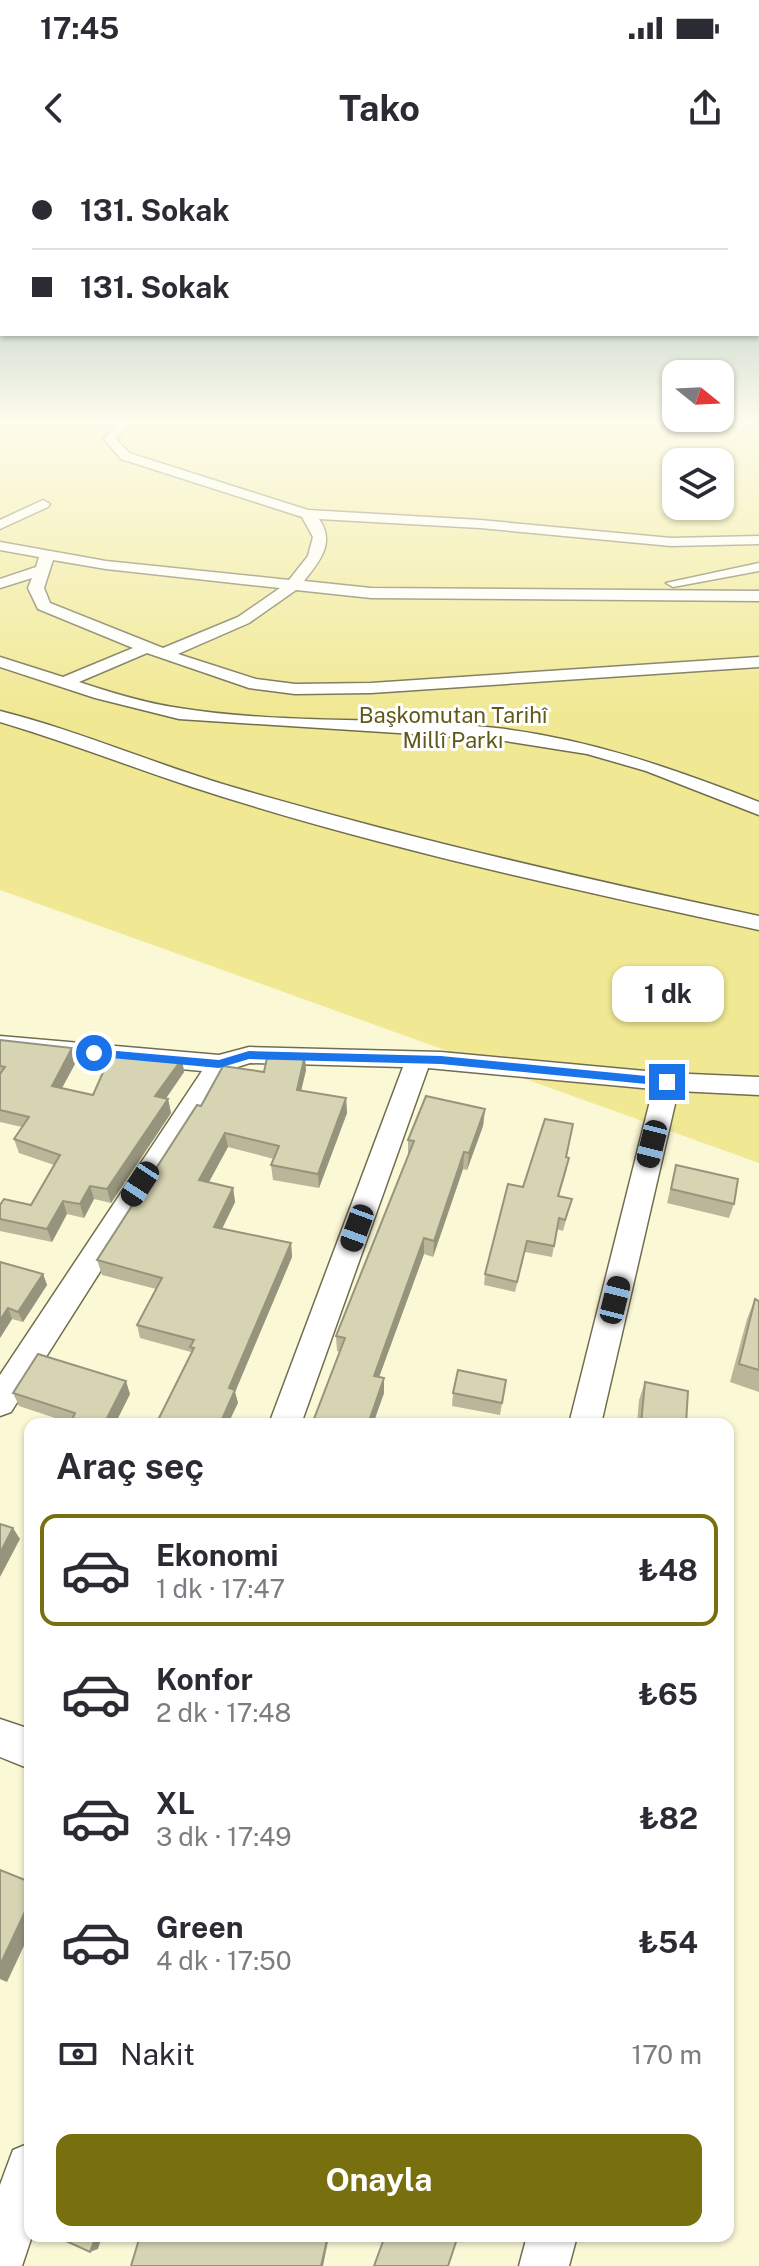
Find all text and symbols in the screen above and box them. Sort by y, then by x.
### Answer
text: 17:45 [40,10,119,46]
icon: back [32,86,76,130]
icon: share [683,86,727,130]
text: Tako [339,87,420,129]
text: 131. Sokak [80,192,230,228]
text: 131. Sokak [80,269,230,305]
north arrow [662,360,734,432]
map controls [662,360,734,520]
button: layers [662,448,734,520]
park label: Başkomutan Tarihî Millî Parkı [359,702,549,753]
callout: 1 dk [611,966,723,1022]
text: 1 dk [644,978,692,1009]
route start [76,1035,112,1071]
route end [649,1064,685,1100]
car [635,1118,669,1170]
car [117,1157,163,1211]
car [338,1201,376,1255]
car [598,1274,632,1326]
text: Araç seç [56,1445,204,1487]
icon: car [60,1534,132,1606]
text: Ekonomi [156,1537,279,1573]
text: ₺48 [639,1552,698,1588]
text: 1 dk · 17:47 [156,1573,285,1604]
icon: car [60,1658,132,1730]
text: Konfor [156,1661,253,1697]
text: ₺65 [638,1676,698,1712]
text: 2 dk · 17:48 [156,1697,291,1728]
icon: car [60,1782,132,1854]
text: XL [156,1785,195,1821]
text: ₺82 [639,1800,698,1836]
text: 3 dk · 17:49 [156,1821,292,1852]
icon: car [60,1906,132,1978]
text: Green [156,1909,243,1945]
text: ₺54 [638,1924,698,1960]
text: 4 dk · 17:50 [156,1945,292,1976]
icon: cash [56,2032,100,2076]
text: Nakit [120,2036,195,2072]
text: 170 m [632,2039,702,2070]
button: Onayla [56,2134,702,2226]

